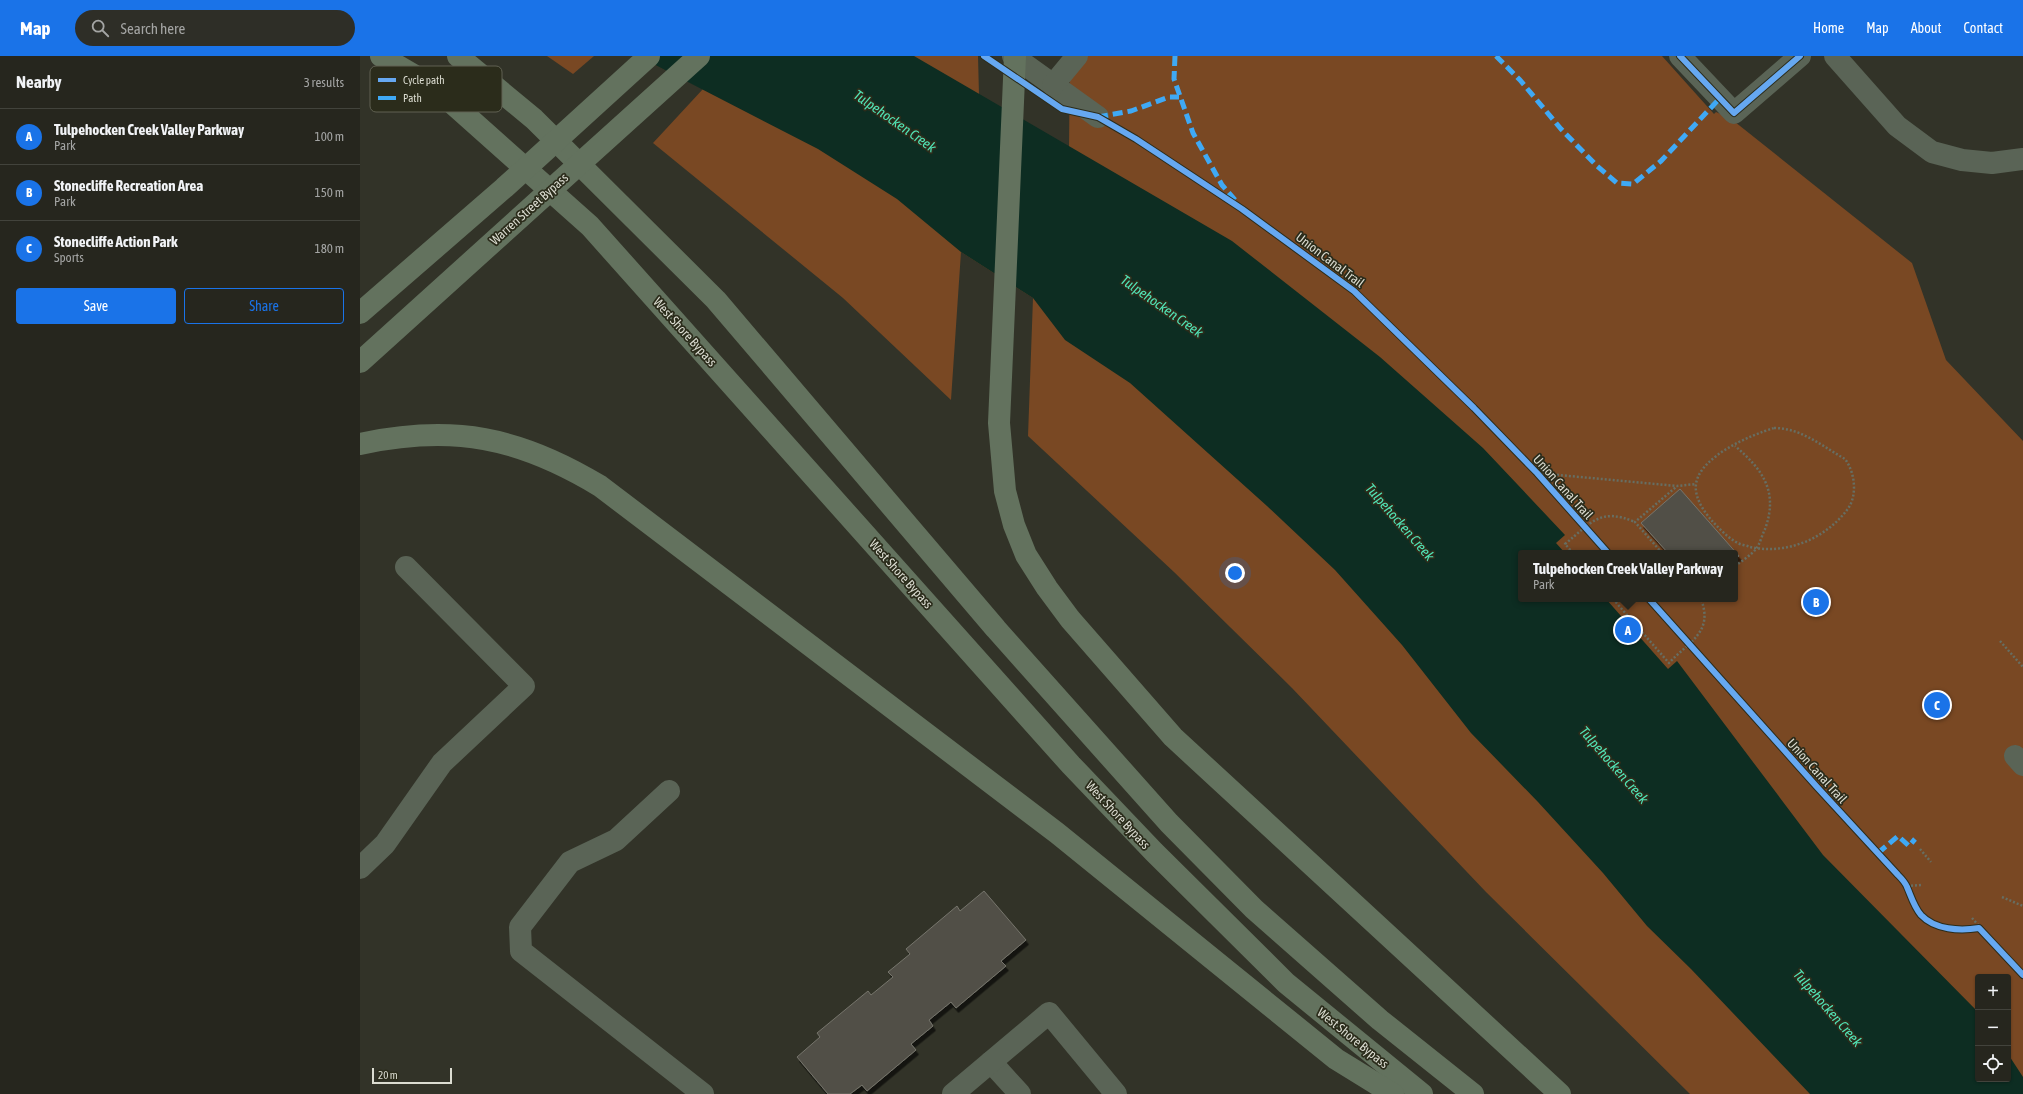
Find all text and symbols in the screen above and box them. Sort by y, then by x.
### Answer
search box [75,10,355,46]
text: Map [20,17,51,39]
icon: search [89,17,111,39]
text: Search here [121,20,185,37]
text: Home [1813,20,1844,36]
text: Map [1866,20,1889,36]
text: About [1911,20,1942,36]
text: Contact [1964,20,2003,36]
legend [370,66,502,112]
text: Nearby [16,72,62,92]
text: Cycle path [403,74,445,86]
text: 3 results [304,75,344,90]
water label: Tulpehocken Creek [851,87,940,156]
text: Path [403,92,422,104]
text: Tulpehocken Creek Valley Parkway [54,121,244,138]
text: A [26,129,32,144]
text: 100 m [315,129,344,144]
text: Park [54,138,76,153]
street label: Warren Street Bypass [487,170,571,248]
text: Stonecliffe Recreation Area [54,177,203,194]
text: B [26,185,32,200]
text: 150 m [315,185,344,200]
text: Park [54,194,76,209]
street label: Union Canal Trail [1293,229,1368,291]
text: Stonecliffe Action Park [54,233,178,250]
text: C [26,241,32,256]
text: 180 m [315,241,344,256]
text: Sports [54,250,84,265]
water label: Tulpehocken Creek [1118,272,1207,341]
button: Save [16,288,176,324]
button: Share [184,288,344,324]
street label: West Shore Bypass [650,295,720,370]
street label: Union Canal Trail [1530,452,1596,523]
water label: Tulpehocken Creek [1362,480,1438,564]
street label: West Shore Bypass [866,537,936,612]
popup [1518,550,1738,602]
text: Tulpehocken Creek Valley Parkway [1533,560,1723,577]
your location [1225,563,1245,583]
text: Park [1533,577,1555,592]
pin: B [1803,587,1829,617]
pin: A [1615,615,1641,645]
pin: C [1924,690,1950,720]
water label: Tulpehocken Creek [1576,723,1652,807]
street label: Union Canal Trail [1784,736,1850,807]
street label: West Shore Bypass [1083,778,1154,852]
water label: Tulpehocken Creek [1790,966,1866,1050]
map controls [1975,974,2011,1082]
button: + [1975,974,2011,1010]
street label: West Shore Bypass [1314,1005,1392,1072]
button: − [1975,1010,2011,1046]
button: locate [1975,1046,2011,1082]
scale bar [372,1066,452,1085]
text: 20 m [378,1069,398,1081]

